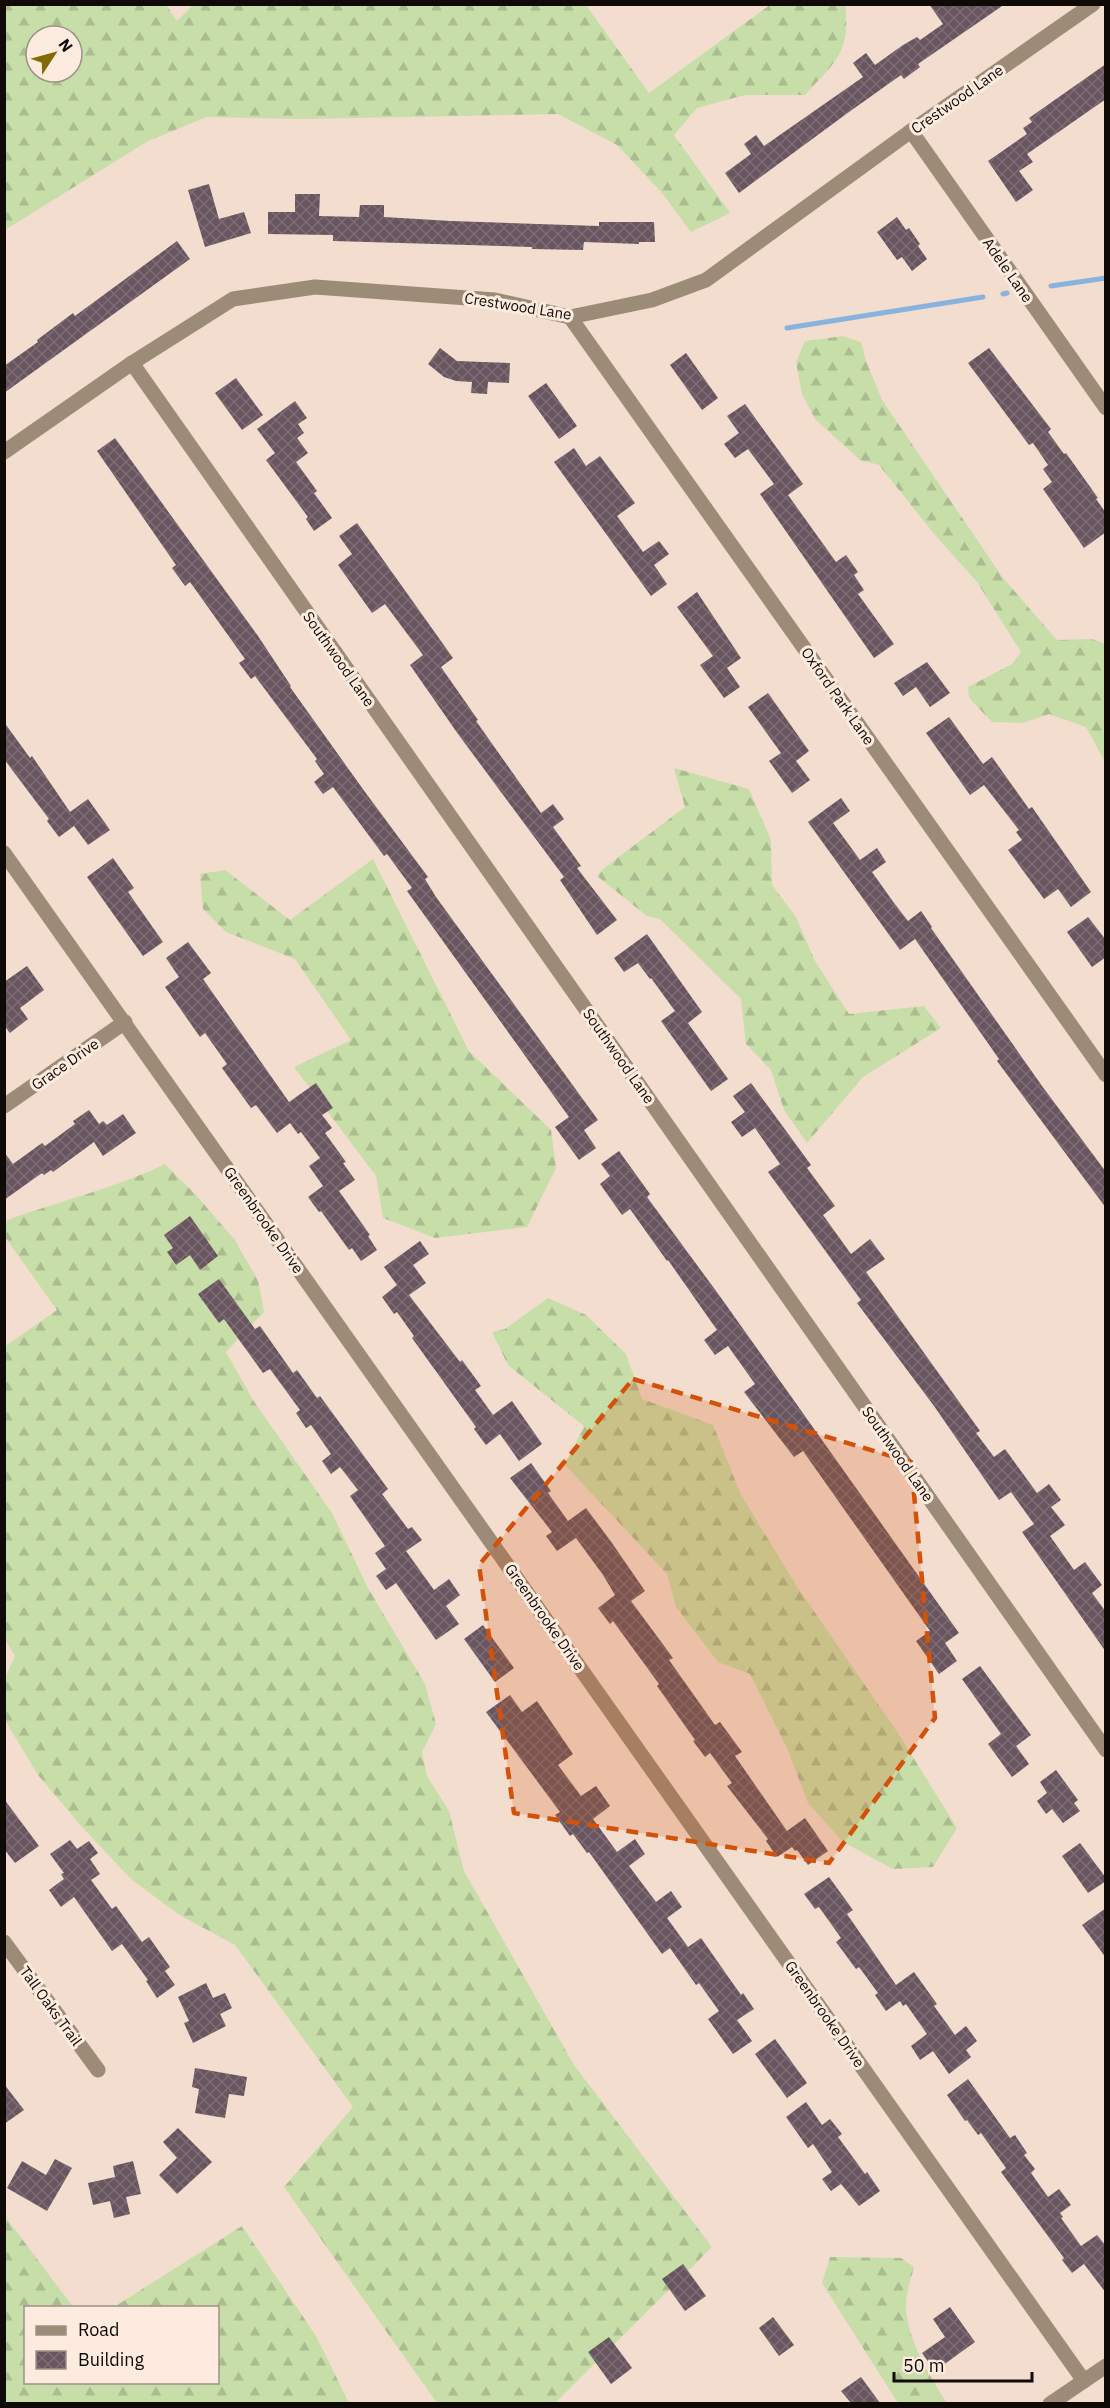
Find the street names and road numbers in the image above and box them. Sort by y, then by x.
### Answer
street label: Crestwood Lane [907,60,1007,138]
street label: Adele Lane [979,234,1037,306]
street label: Crestwood Lane [463,288,573,324]
street label: Southwood Lane [299,608,379,710]
street label: Oxford Park Lane [797,643,879,749]
street label: Southwood Lane [579,1005,659,1107]
street label: Grace Drive [28,1034,102,1094]
street label: Greenbrooke Drive [220,1163,308,1277]
street label: Southwood Lane [858,1403,938,1505]
street label: Greenbrooke Drive [501,1560,589,1674]
street label: Greenbrooke Drive [781,1957,869,2071]
street label: Tall Oaks Trail [16,1963,86,2049]

